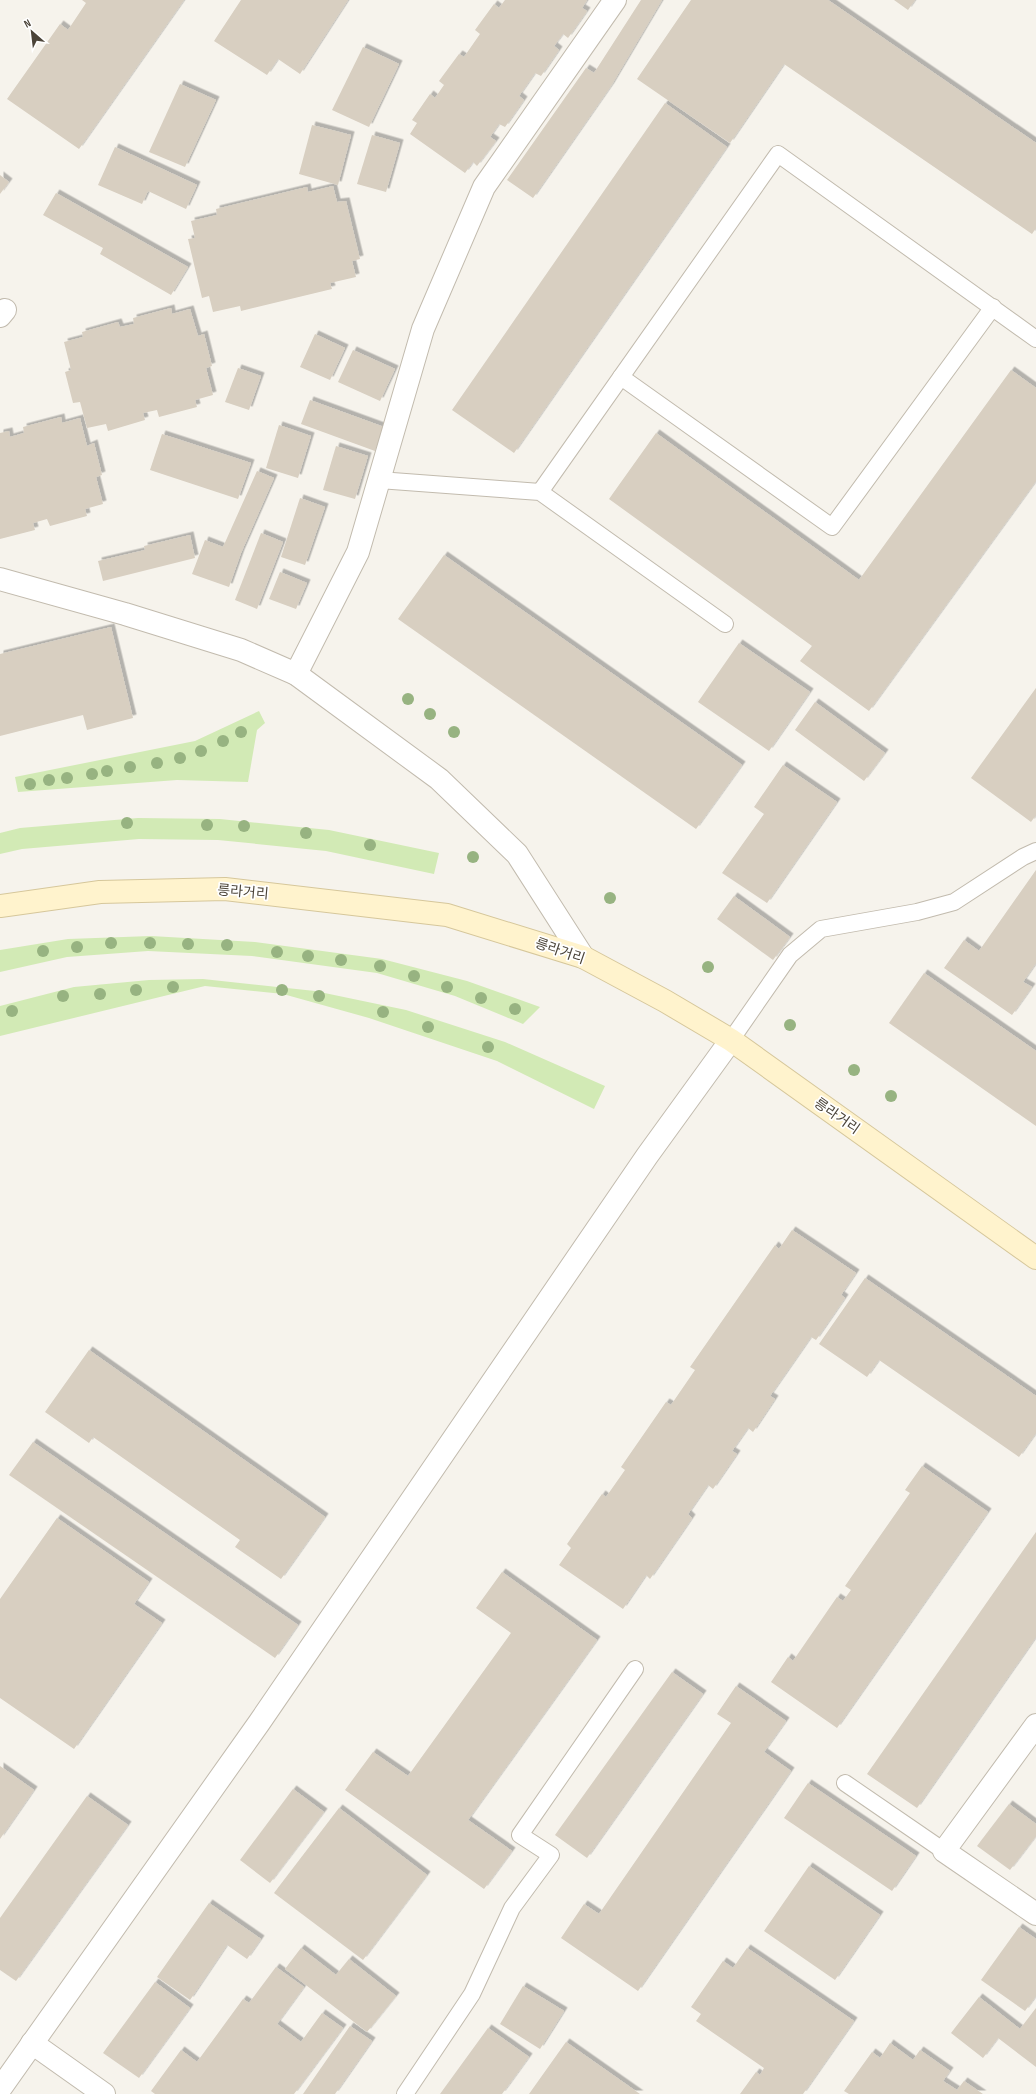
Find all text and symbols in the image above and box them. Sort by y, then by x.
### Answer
north arrow [12,12,52,52]
text: N [22,16,33,31]
street label: 릉라거리 [217,881,269,903]
street label: 릉라거리 [533,935,587,967]
street label: 릉라거리 [811,1094,863,1138]

